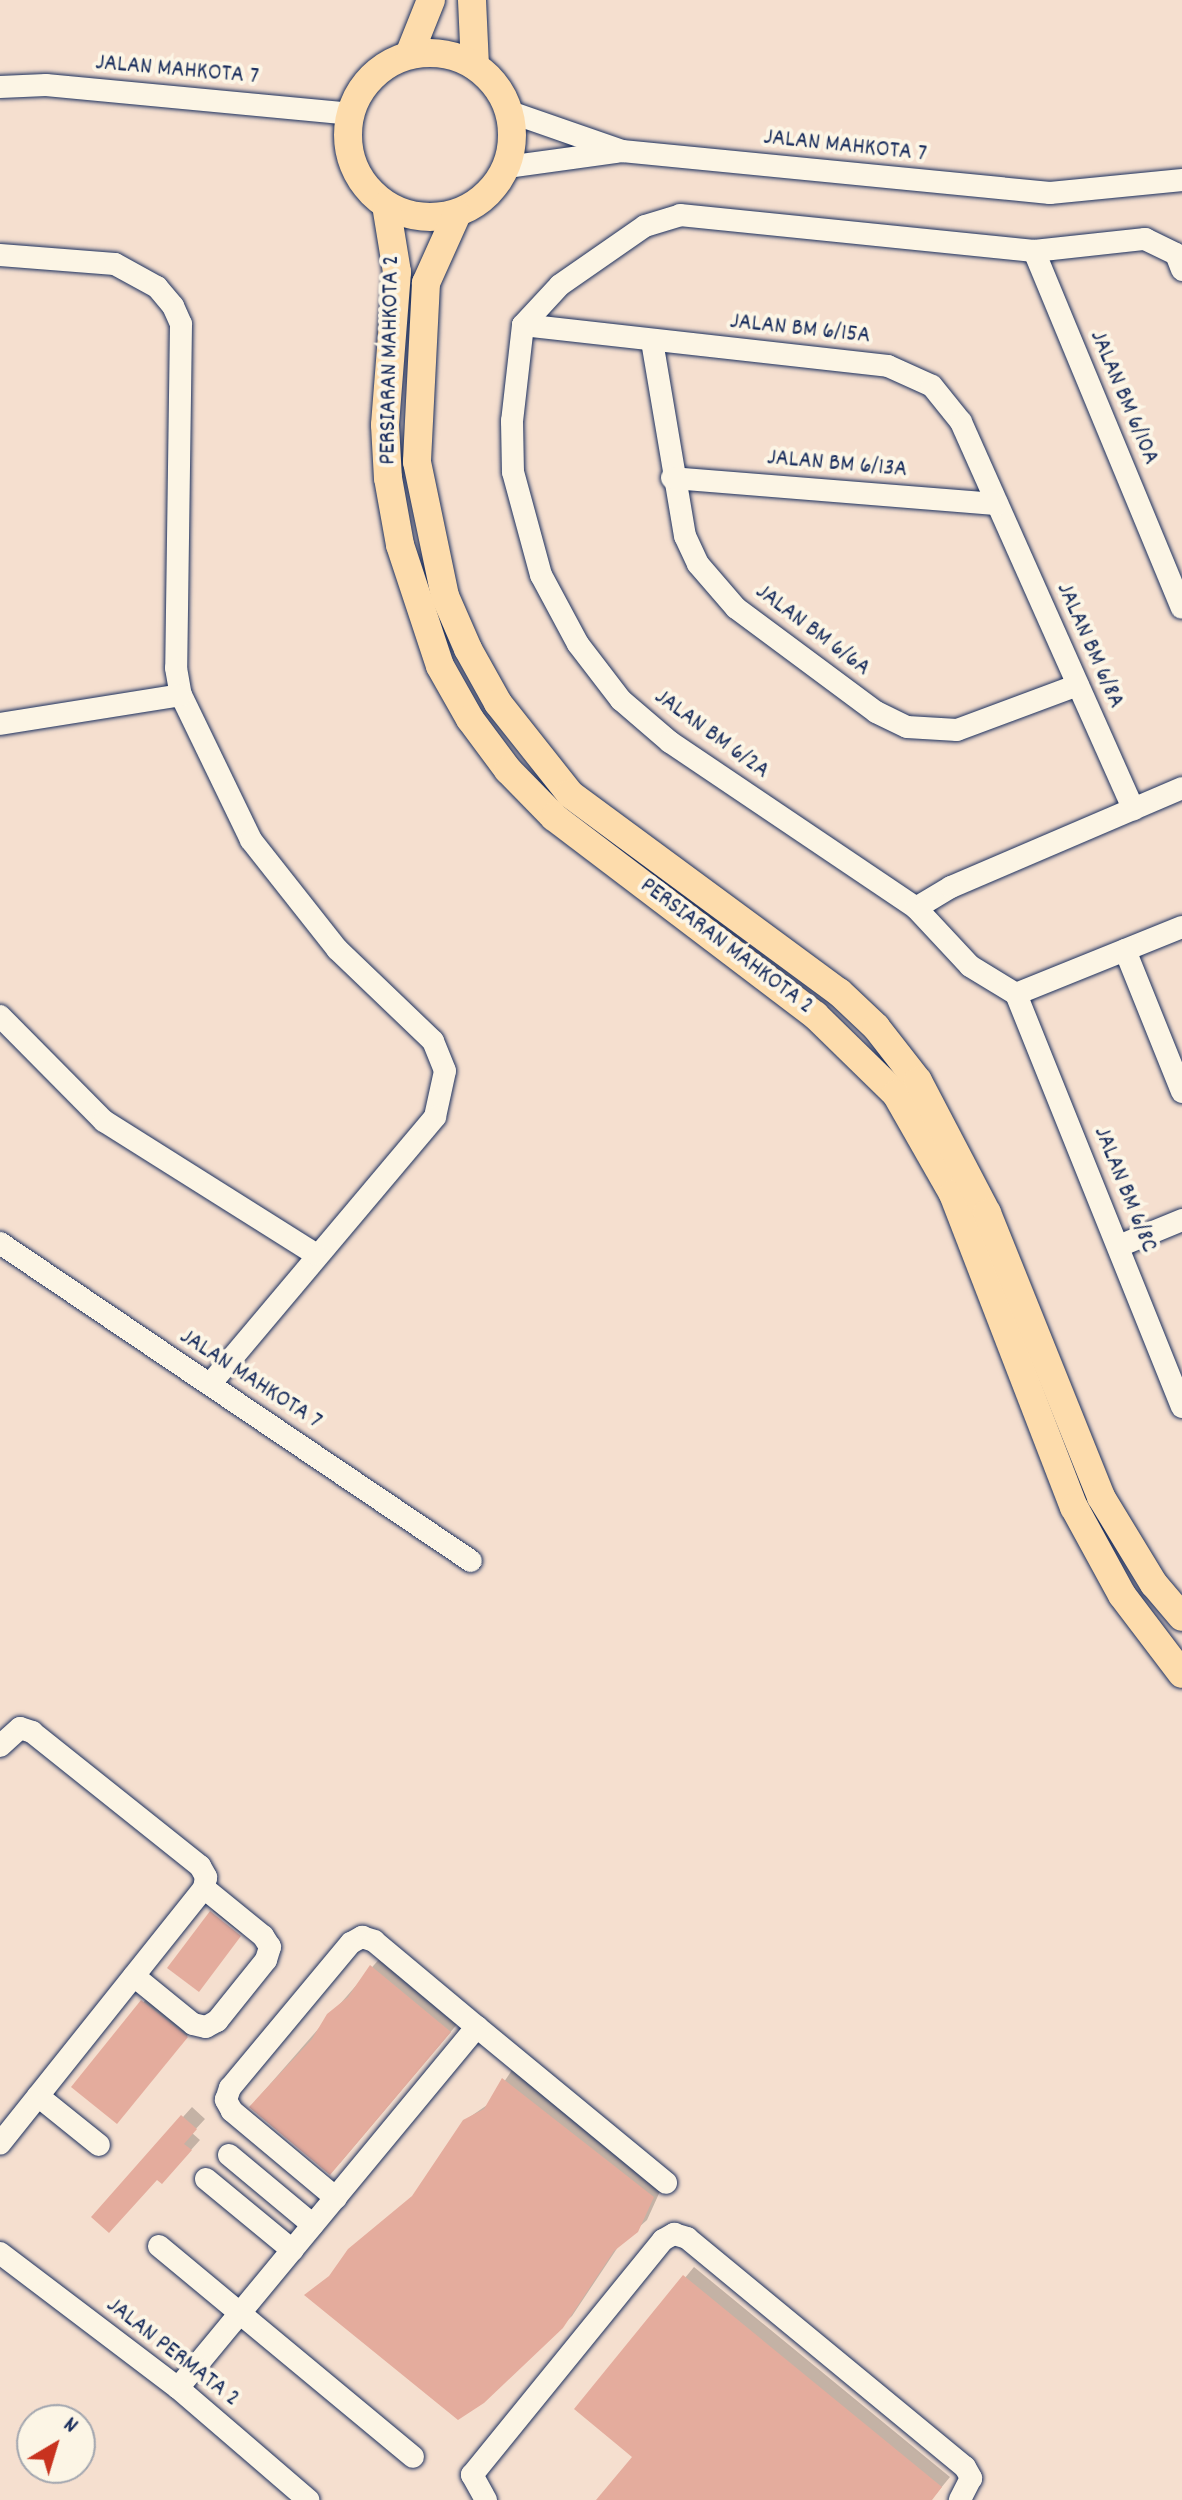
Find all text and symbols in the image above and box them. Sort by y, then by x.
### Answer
street label: JALAN MAHKOTA 7 [94,50,260,92]
street label: JALAN MAHKOTA 7 [762,124,928,170]
street label: PERSIARAN MAHKOTA 2 [375,255,407,465]
street label: JALAN BM 6/15A [728,308,872,352]
street label: JALAN BM 6/10A [1082,327,1164,469]
street label: JALAN BM 6/13A [766,445,908,485]
street label: JALAN BM 6/6A [749,578,875,684]
street label: JALAN BM 6/8A [1049,579,1129,713]
street label: JALAN BM 6/2A [648,684,774,786]
street label: PERSIARAN MAHKOTA 2 [634,872,818,1022]
street label: JALAN BM 6/8C [1086,1123,1162,1257]
street label: JALAN MAHKOTA 7 [173,1323,327,1437]
street label: JALAN PERMATA 2 [100,2292,244,2414]
north arrow [16,2404,96,2484]
text: N [56,2411,84,2442]

